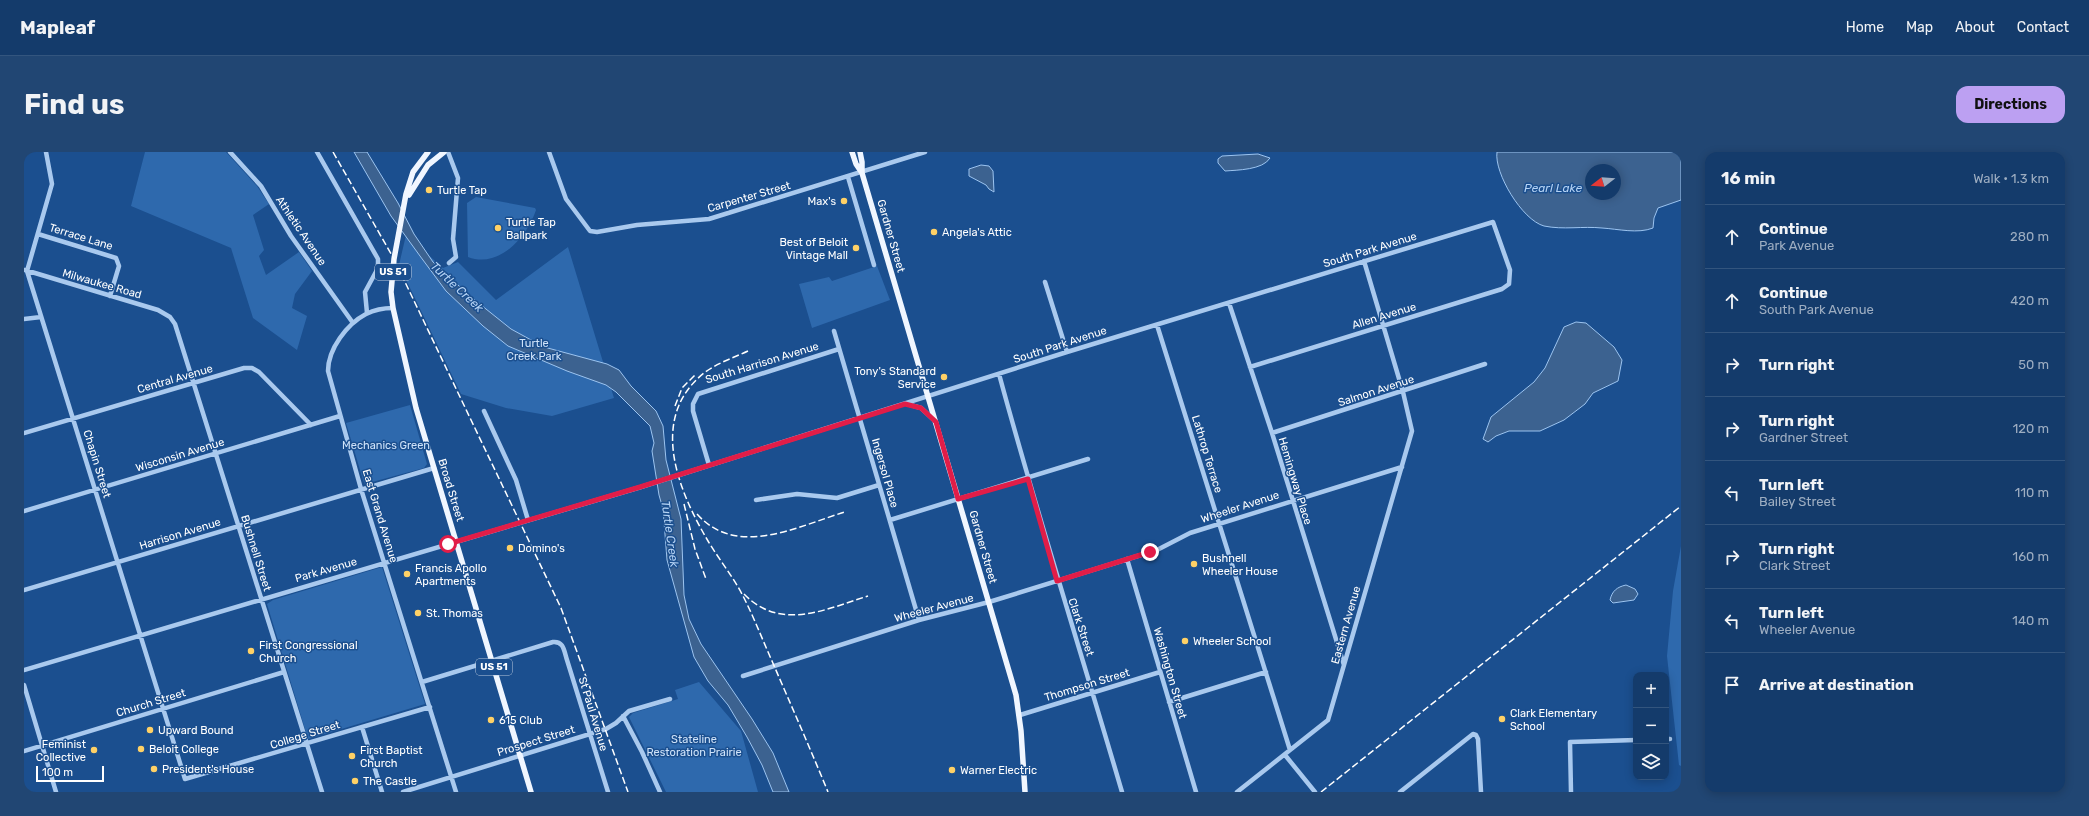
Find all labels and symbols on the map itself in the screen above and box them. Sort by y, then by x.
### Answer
north arrow [1585,164,1621,200]
street label: Carpenter Street [706,179,793,215]
water label: Pearl Lake [1524,181,1582,195]
place label: Turtle Tap [437,184,487,197]
marker: Turtle Tap [424,185,434,195]
street label: Athletic Avenue [273,194,329,268]
place label: Max's [807,195,836,208]
marker: Max's [839,196,849,206]
street label: Gardner Street [874,198,908,275]
place label: Turtle Tap Ballpark [506,216,556,242]
street label: Terrace Lane [48,221,114,253]
marker: Turtle Tap Ballpark [493,223,503,233]
place label: Angela's Attic [942,226,1012,239]
marker: Angela's Attic [929,227,939,237]
street label: South Park Avenue [1322,230,1418,270]
place label: Best of Beloit Vintage Mall [780,236,849,262]
marker: Best of Beloit Vintage Mall [851,243,861,253]
water label: Turtle Creek [428,259,487,316]
road number: US 51 [375,264,411,280]
street label: Milwaukee Road [61,266,143,302]
street label: Allen Avenue [1350,300,1418,332]
street label: South Park Avenue [1012,324,1108,366]
park label: Turtle Creek Park [507,337,562,363]
street label: South Harrison Avenue [704,340,820,386]
street label: Central Avenue [136,362,214,396]
place label: Tony's Standard Service [854,365,936,391]
marker: Tony's Standard Service [939,372,949,382]
street label: Salmon Avenue [1336,373,1416,409]
street label: Lathrop Terrace [1189,414,1225,494]
street label: Chapin Street [80,428,114,500]
street label: Wisconsin Avenue [134,435,226,475]
street label: Hemingway Place [1276,436,1314,526]
street label: Ingersol Place [869,437,901,509]
park label: Mechanics Green [342,439,430,452]
street label: Broad Street [435,457,467,524]
street label: East Grand Avenue [360,468,400,564]
street label: Wheeler Avenue [1199,488,1281,526]
water label: Turtle Creek [658,500,682,569]
street label: Gardner Street [966,509,1000,586]
street label: Bushnell Street [238,513,274,593]
street label: Harrison Avenue [138,515,222,553]
route start [439,535,457,553]
place label: Domino's [518,542,565,555]
marker: Domino's [505,543,515,553]
route end [1141,543,1159,561]
place label: Bushnell Wheeler House [1202,552,1278,578]
street label: Park Avenue [294,555,358,585]
marker: Bushnell Wheeler House [1189,559,1199,569]
place label: Francis Apollo Apartments [415,562,487,588]
marker: Francis Apollo Apartments [402,569,412,579]
street label: Eastern Avenue [1329,584,1363,666]
street label: Wheeler Avenue [893,591,975,625]
street label: Clark Street [1065,596,1097,658]
place label: St. Thomas [426,607,483,620]
marker: St. Thomas [413,608,423,618]
street label: Washington Street [1151,626,1189,721]
place label: Wheeler School [1193,635,1271,648]
marker: Wheeler School [1180,636,1190,646]
place label: First Congressional Church [259,639,358,665]
marker: First Congressional Church [246,646,256,656]
road number: US 51 [476,659,512,675]
street label: Thompson Street [1043,666,1132,704]
street label: St Paul Avenue [576,675,610,753]
street label: Church Street [115,686,188,720]
place label: Clark Elementary School [1510,707,1597,733]
place label: 615 Club [499,714,542,727]
marker: Clark Elementary School [1497,714,1507,724]
marker: 615 Club [486,715,496,725]
street label: College Street [268,718,342,752]
street label: Prospect Street [496,723,577,759]
place label: Upward Bound [158,724,234,737]
marker: Upward Bound [145,725,155,735]
park label: Stateline Restoration Prairie [646,733,742,759]
place label: Feminist Collective [36,738,87,764]
place label: Beloit College [149,743,219,756]
marker: Beloit College [136,744,146,754]
place label: First Baptist Church [360,744,423,770]
marker: Feminist Collective [89,745,99,755]
marker: First Baptist Church [347,751,357,761]
place label: President's House [162,763,254,776]
scale bar [36,764,104,783]
marker: President's House [149,764,159,774]
place label: Warner Electric [960,764,1037,777]
marker: Warner Electric [947,765,957,775]
place label: The Castle [363,775,417,788]
marker: The Castle [350,776,360,786]

